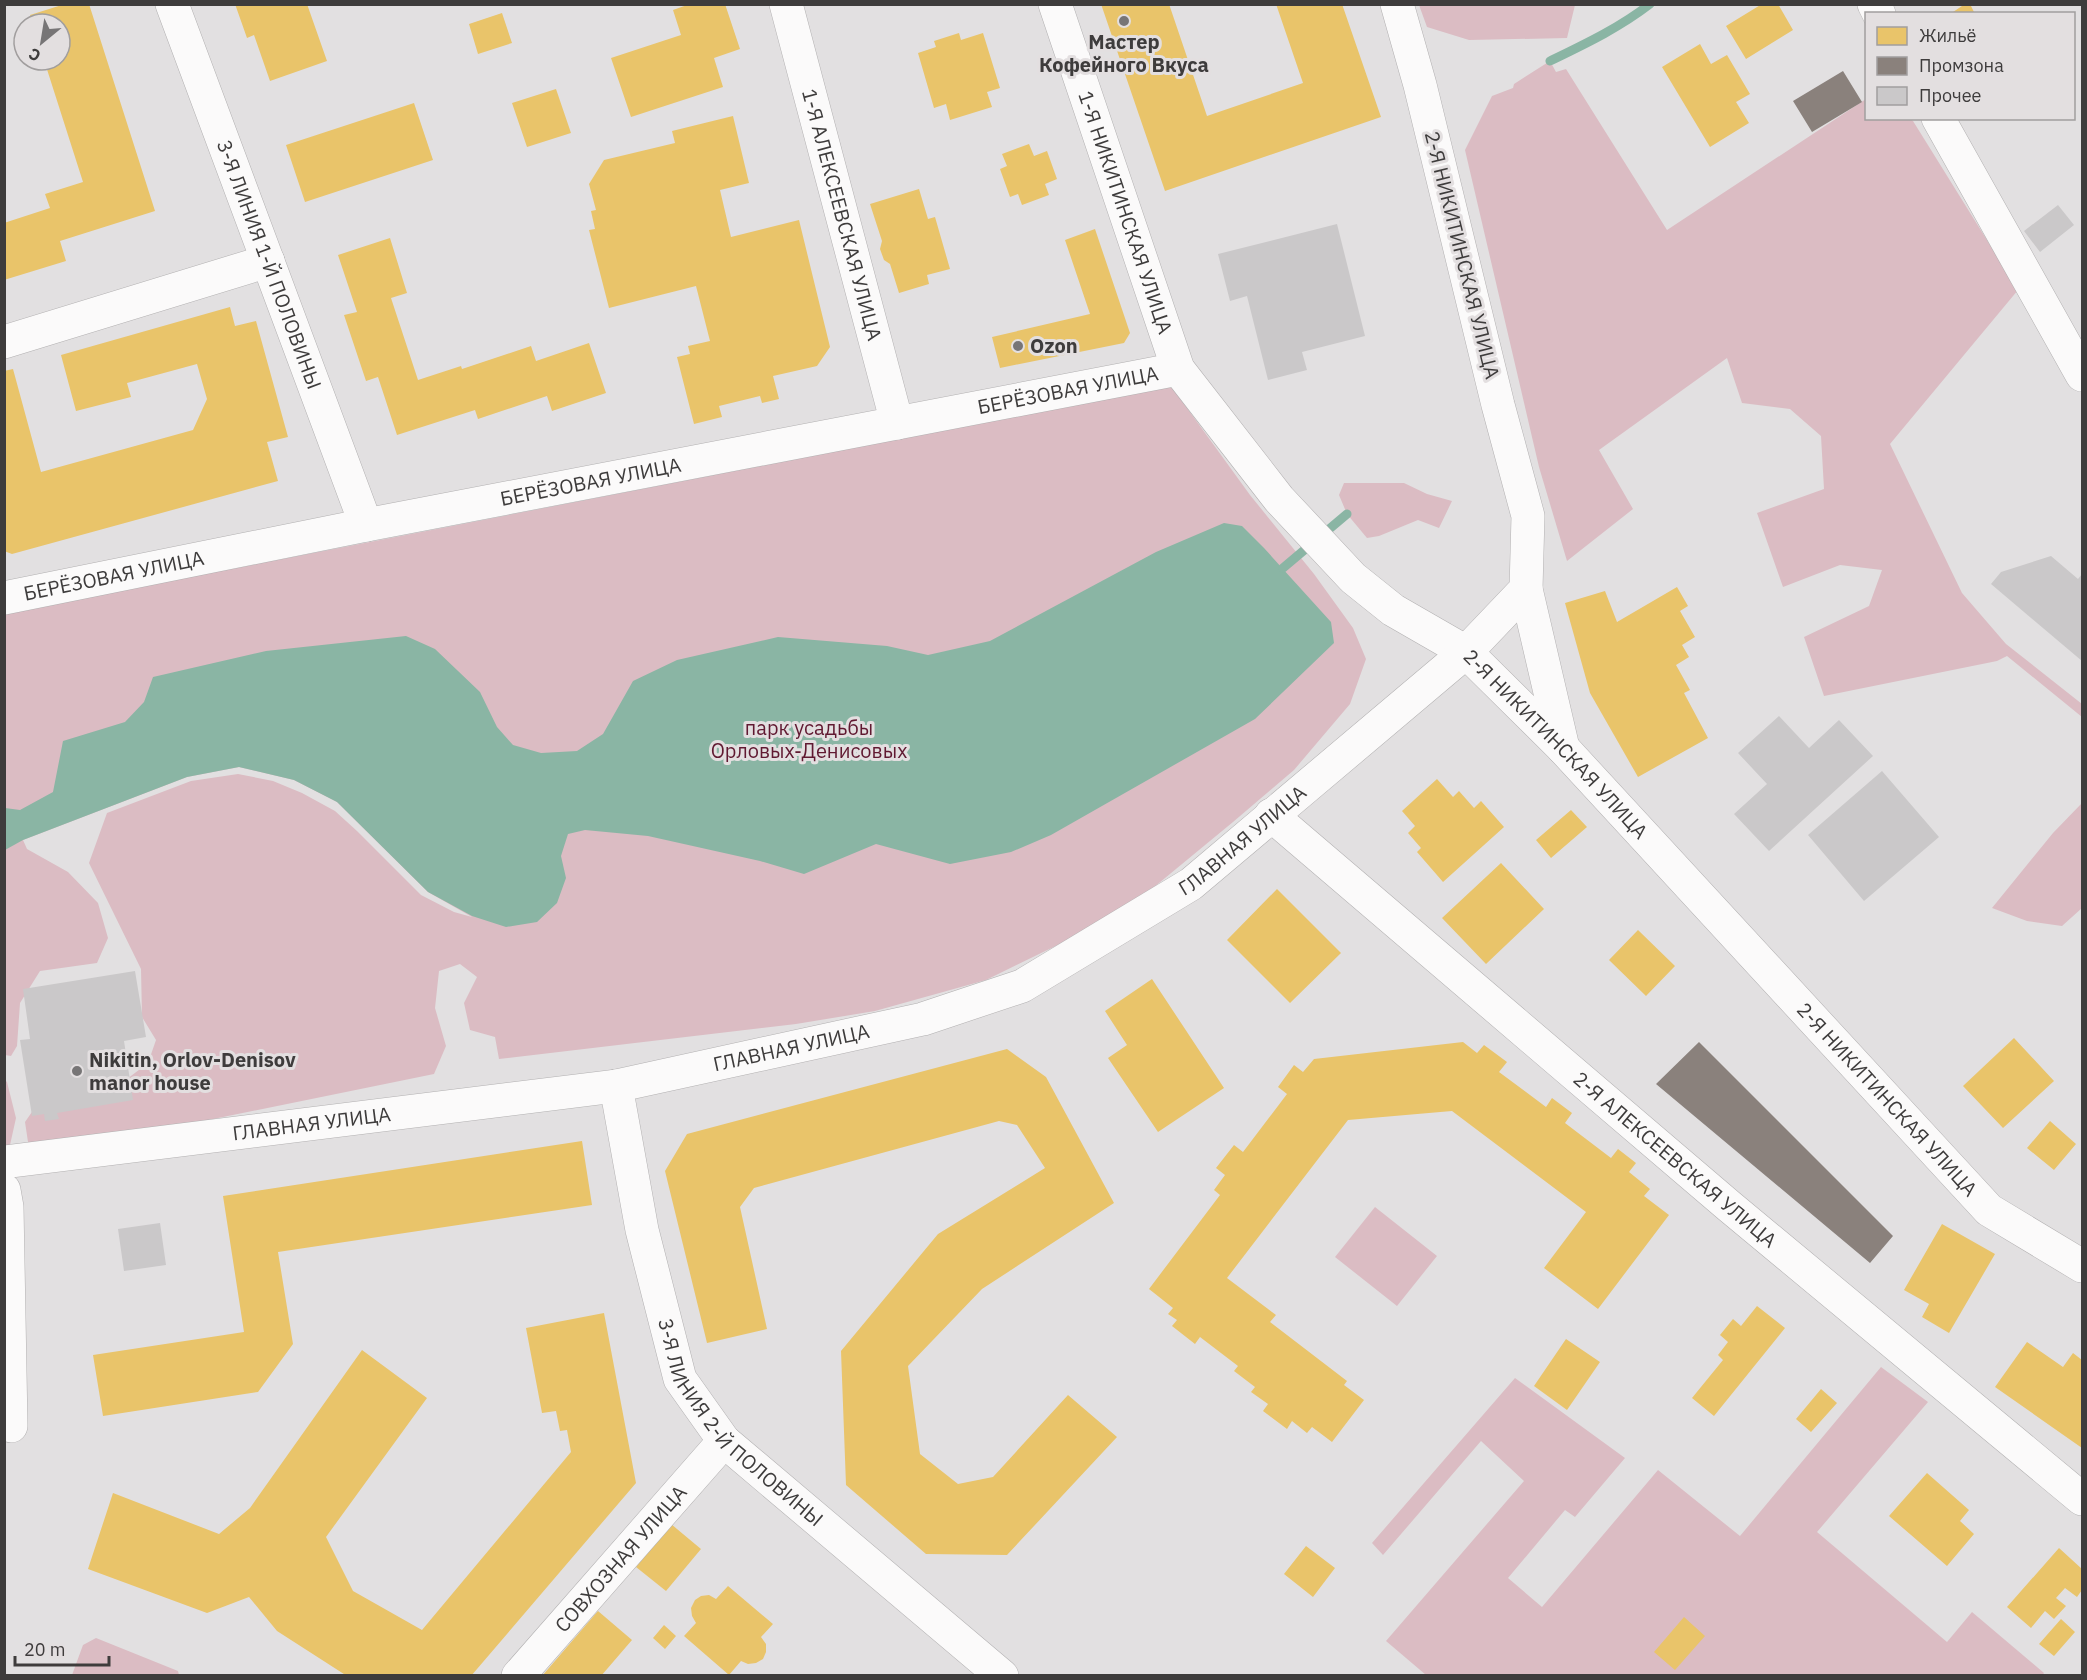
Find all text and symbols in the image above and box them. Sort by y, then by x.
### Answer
north arrow [12,12,72,72]
legend [1865,12,2075,120]
marker: Мастер Кофейного Вкуса [1117,14,1131,28]
text: Жильё [1919,24,1977,47]
place label: Мастер Кофейного Вкуса [1039,28,1209,78]
text: С [25,44,44,66]
text: Промзона [1919,54,2004,77]
text: Прочее [1919,84,1982,107]
street label: 1-Я АЛЕКСЕЕВСКАЯ УЛИЦА [796,86,889,344]
street label: 1-Я НИКИТИНСКАЯ УЛИЦА [1072,87,1179,338]
street label: 2-Я НИКИТИНСКАЯ УЛИЦА [1419,128,1506,382]
street label: 3-Я ЛИНИЯ 1-Й ПОЛОВИНЫ [211,136,328,393]
place label: Ozon [1030,332,1078,359]
marker: Ozon [1011,339,1025,353]
street label: БЕРЁЗОВАЯ УЛИЦА [975,359,1161,420]
street label: БЕРЁЗОВАЯ УЛИЦА [498,451,683,512]
street label: БЕРЁЗОВАЯ УЛИЦА [21,544,206,607]
street label: 2-Я НИКИТИНСКАЯ УЛИЦА [1458,643,1654,845]
park label: парк усадьбы Орловых-Денисовых [711,714,907,764]
street label: ГЛАВНАЯ УЛИЦА [1173,778,1312,901]
street label: 2-Я НИКИТИНСКАЯ УЛИЦА [1791,996,1984,1202]
street label: ГЛАВНАЯ УЛИЦА [710,1017,872,1077]
place label: Nikitin, Orlov-Denisov manor house [89,1046,296,1096]
marker: Nikitin, Orlov-Denisov manor house [70,1064,84,1078]
street label: 2-Я АЛЕКСЕЕВСКАЯ УЛИЦА [1568,1065,1783,1253]
street label: ГЛАВНАЯ УЛИЦА [231,1100,392,1147]
street label: 3-Я ЛИНИЯ 2-Й ПОЛОВИНЫ [652,1315,829,1532]
street label: СОВХОЗНАЯ УЛИЦА [549,1479,692,1638]
scale bar [15,1629,110,1667]
text: 20 m [24,1638,66,1661]

